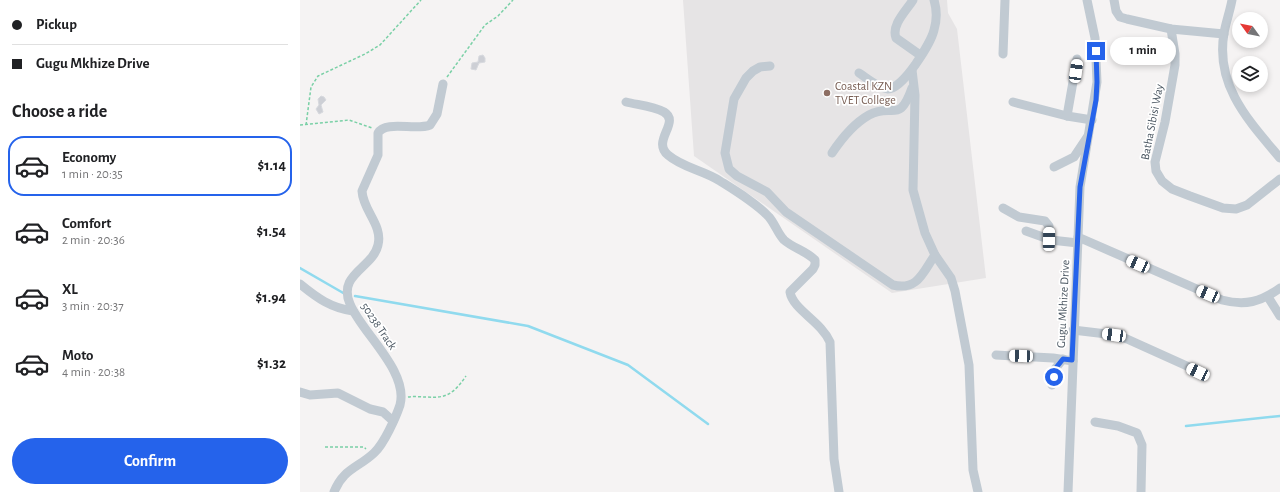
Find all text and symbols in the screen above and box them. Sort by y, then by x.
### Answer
north arrow [1232,12,1268,48]
map controls [1232,12,1268,92]
text: Pickup [36,17,77,32]
callout: 1 min [1110,37,1176,65]
route end [1087,42,1105,60]
text: 1 min [1129,44,1157,57]
text: Gugu Mkhize Drive [36,56,150,71]
button: layers [1232,56,1268,92]
car [1068,58,1084,84]
place label: Coastal KZN TVET College [835,80,896,106]
street label: Batha Sibisi Way [1139,83,1166,161]
marker: Coastal KZN TVET College [822,88,832,98]
text: Choose a ride [12,103,107,121]
icon: car [14,148,50,184]
text: Economy [62,150,116,165]
text: $1.14 [257,158,286,173]
text: 1 min · 20:35 [62,168,123,181]
icon: car [14,214,50,250]
text: Comfort [62,216,111,231]
text: $1.54 [256,224,286,239]
car [1043,227,1055,251]
text: 2 min · 20:36 [62,234,125,247]
car [1125,254,1151,274]
street label: Gugu Mkhize Drive [1055,260,1071,348]
icon: car [14,280,50,316]
text: XL [62,282,78,297]
car [1195,284,1221,304]
text: $1.94 [256,290,286,305]
text: 3 min · 20:37 [62,300,124,313]
street label: 50238 Track [359,300,399,352]
car [1101,327,1127,343]
icon: car [14,346,50,382]
text: Moto [62,348,94,363]
car [1009,350,1033,362]
text: $1.32 [257,356,286,371]
car [1185,361,1211,383]
text: 4 min · 20:38 [62,366,125,379]
route start [1045,368,1063,386]
button: Confirm [12,438,288,484]

